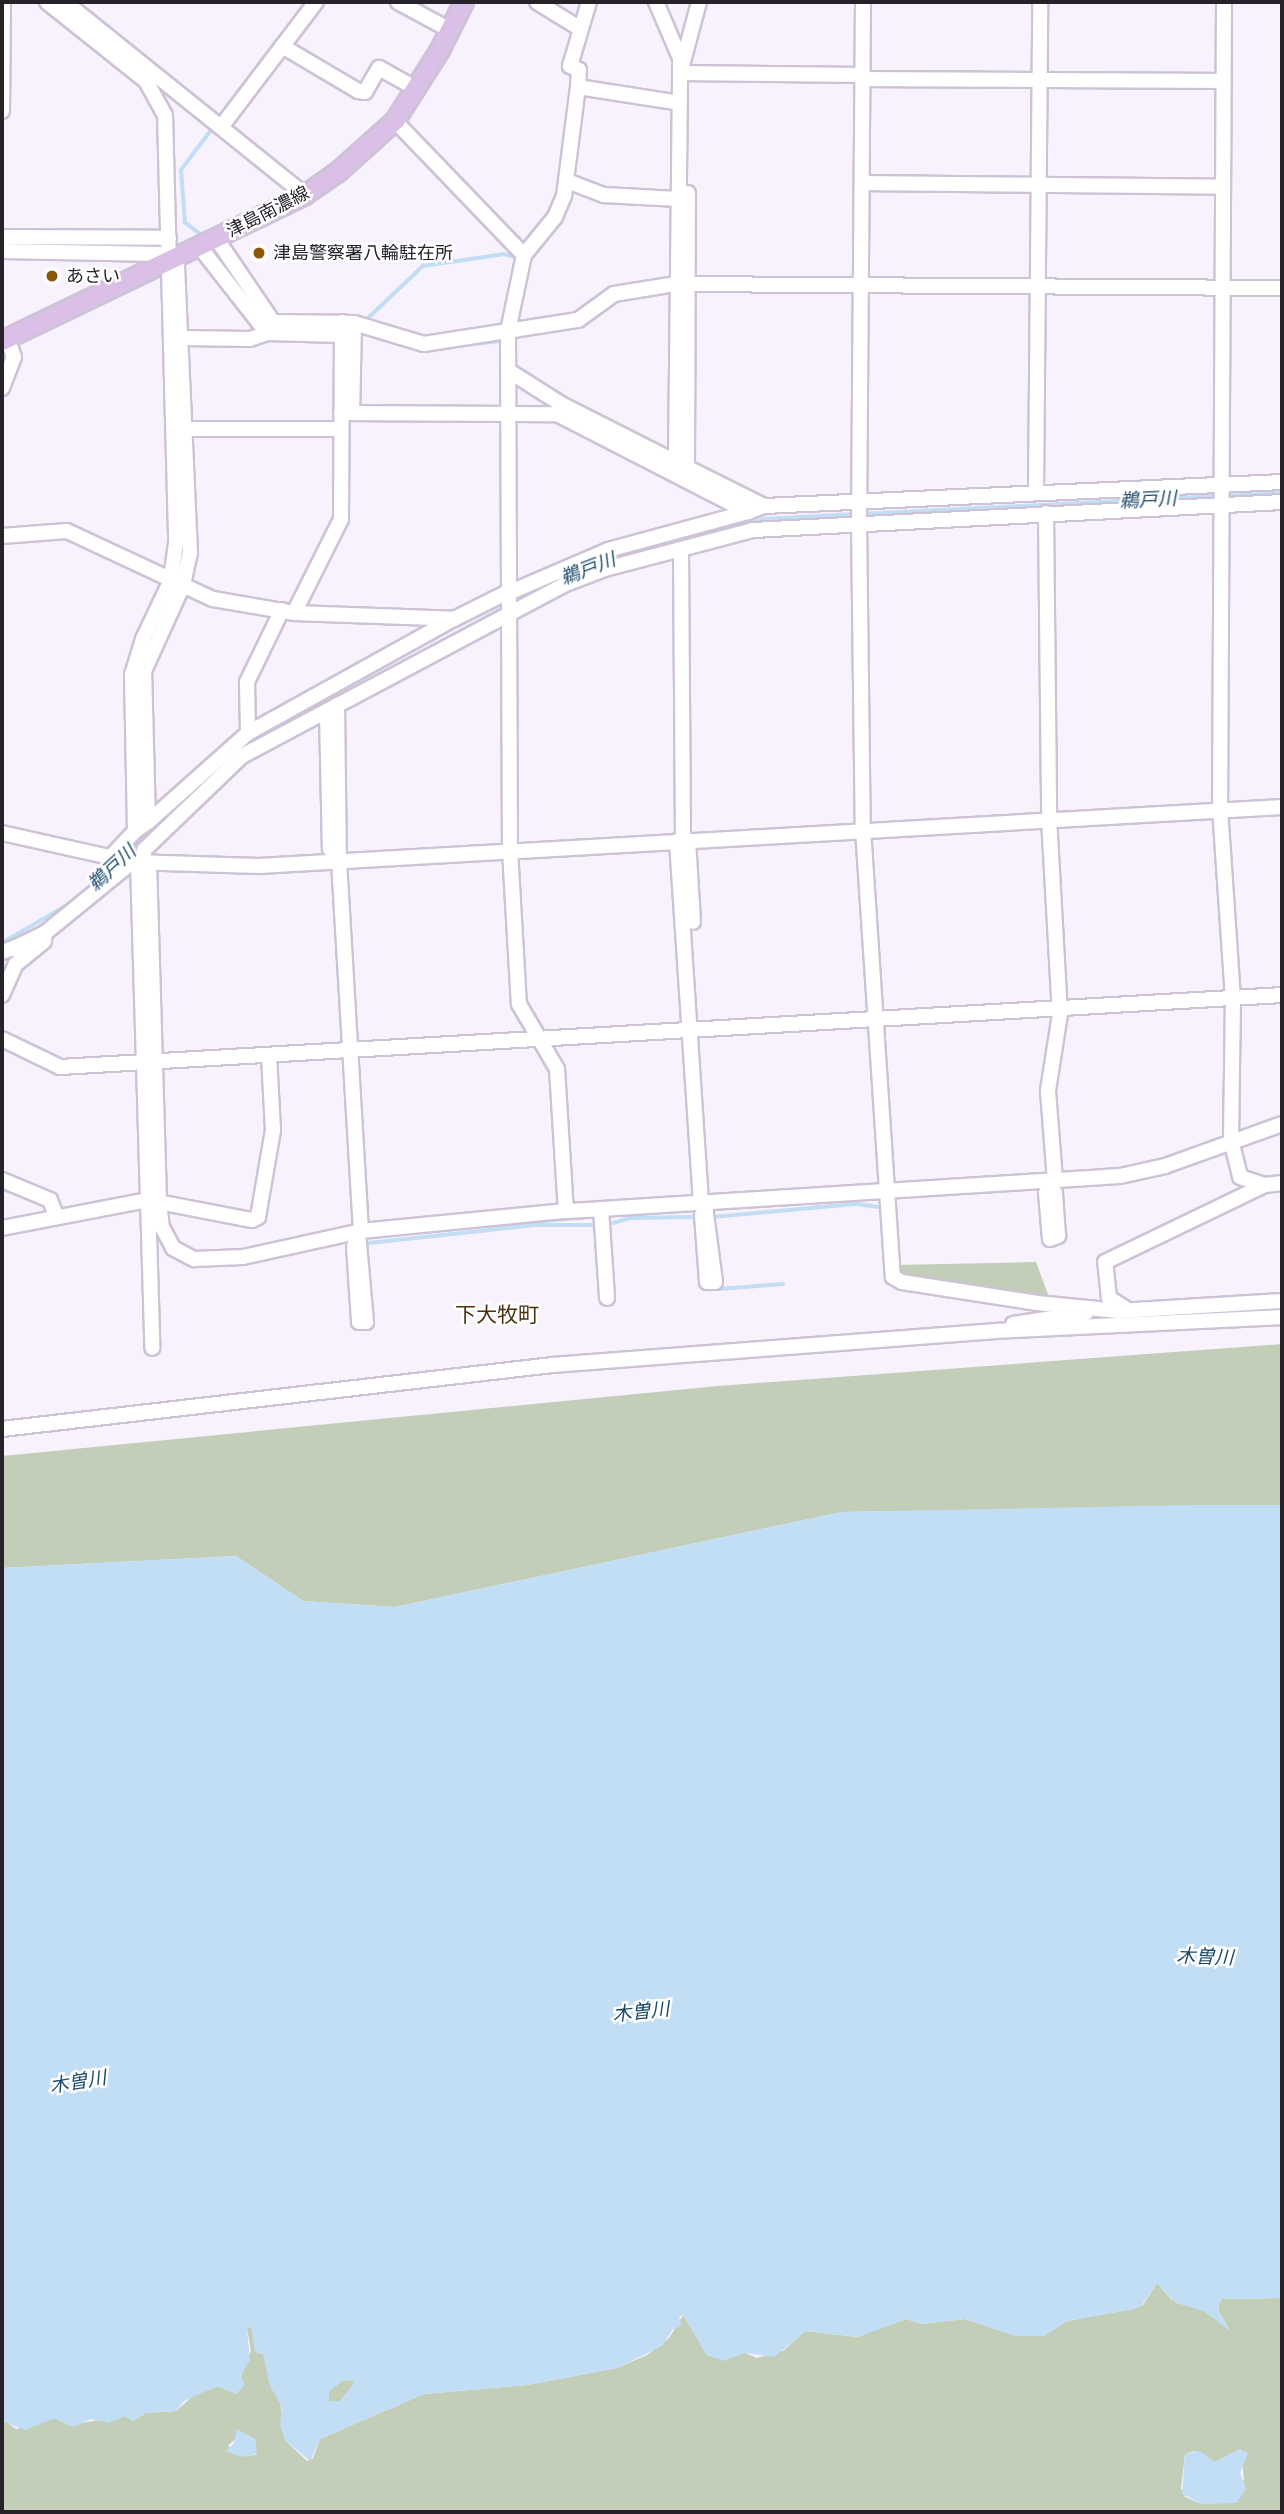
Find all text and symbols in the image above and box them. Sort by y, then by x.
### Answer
street label: 津島南濃線 [223,182,313,242]
place label: 津島警察署八輪駐在所 [273,242,453,264]
marker: 津島警察署八輪駐在所 [251,245,267,261]
place label: あさい [66,265,120,287]
marker: あさい [44,268,60,284]
water label: 鵜戸川 [1119,487,1177,513]
water label: 鵜戸川 [557,548,619,590]
water label: 鵜戸川 [83,840,141,896]
district label: 下大牧町 [455,1301,539,1327]
water label: 木曽川 [1176,1945,1234,1969]
water label: 木曽川 [611,1998,671,2026]
water label: 木曽川 [48,2066,108,2098]

